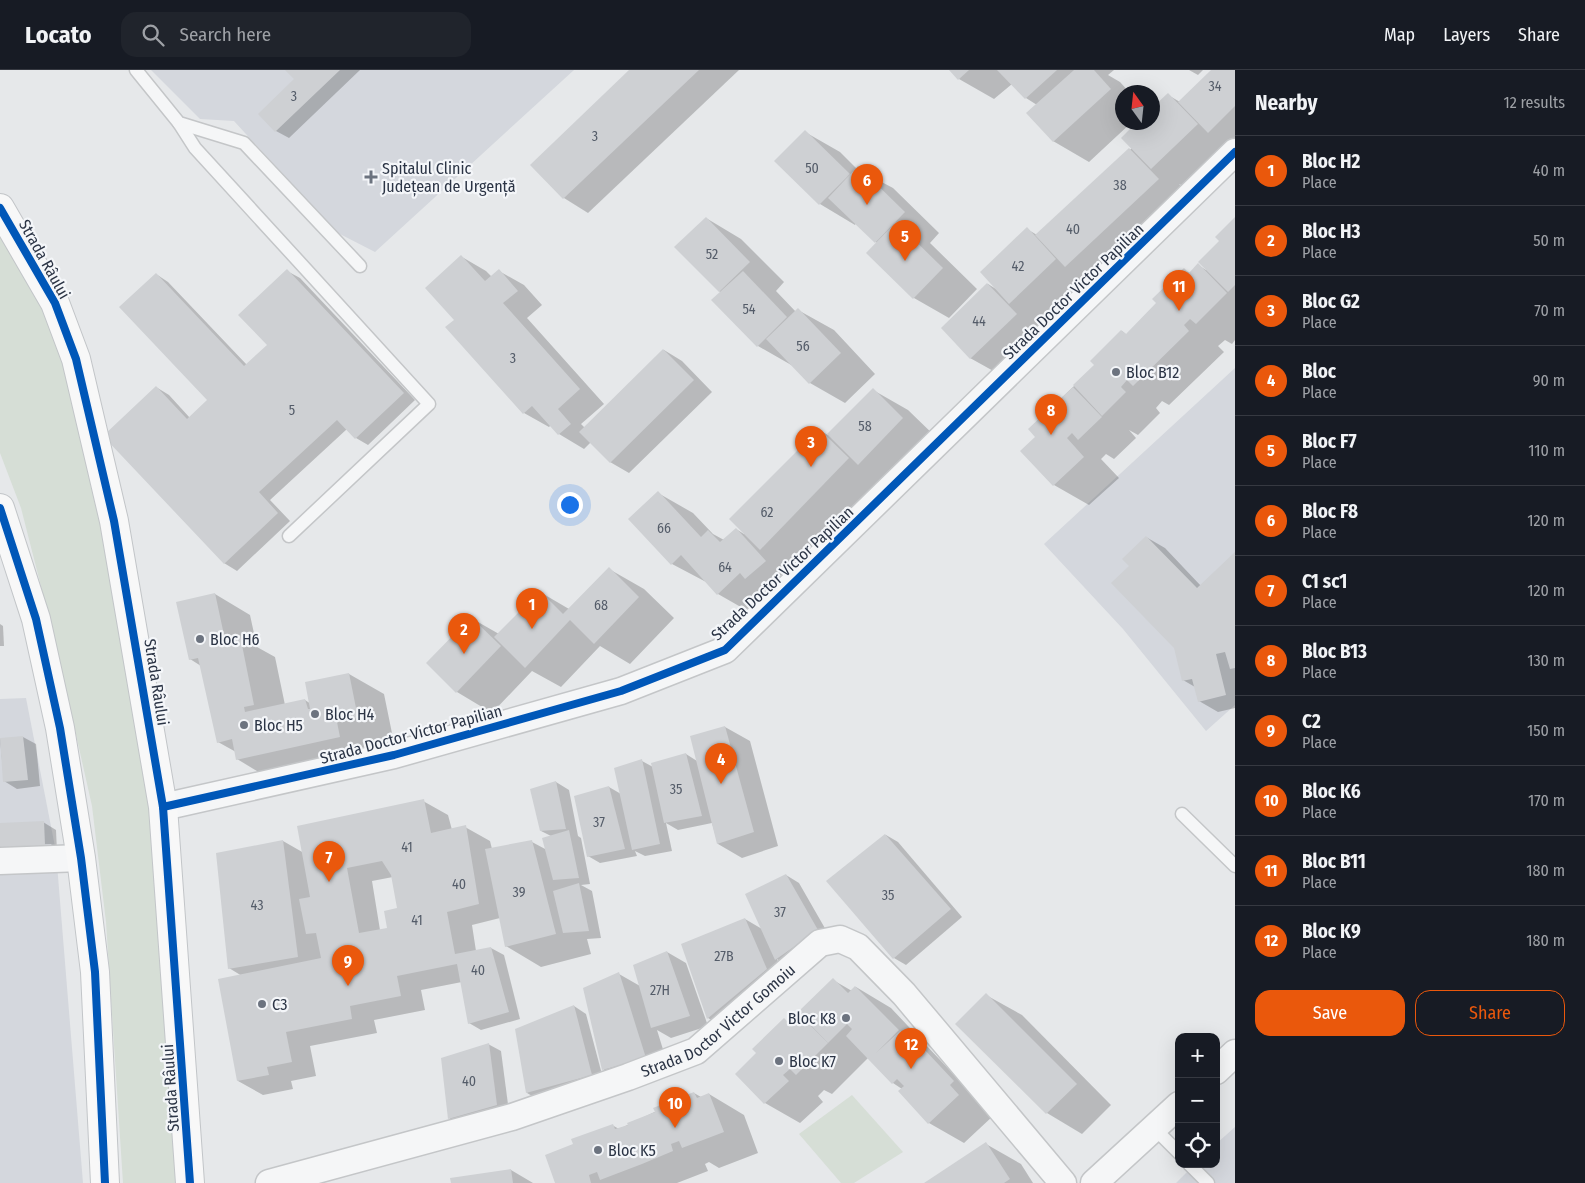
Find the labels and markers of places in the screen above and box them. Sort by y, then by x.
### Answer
place label: Spitalul Clinic Județean de Urgență [382,159,516,197]
pin: 6 [851,164,883,205]
marker: Spitalul Clinic Județean de Urgență [364,170,378,184]
pin: 5 [889,220,921,261]
pin: 11 [1163,270,1195,311]
place label: Bloc B12 [1126,363,1179,382]
marker: Bloc B12 [1110,366,1122,378]
pin: 8 [1035,394,1067,435]
pin: 3 [795,426,827,467]
pin: 1 [516,588,548,629]
pin: 2 [448,613,480,654]
place label: Bloc H6 [210,630,260,649]
marker: Bloc H6 [194,633,206,645]
place label: Bloc H4 [325,705,375,724]
marker: Bloc H4 [309,708,321,720]
place label: Bloc H5 [254,716,303,735]
marker: Bloc H5 [238,719,250,731]
pin: 4 [705,743,737,784]
pin: 7 [313,841,345,882]
pin: 9 [332,945,364,986]
place label: C3 [272,995,287,1014]
marker: C3 [256,998,268,1010]
place label: Bloc K8 [788,1009,836,1028]
marker: Bloc K8 [840,1012,852,1024]
pin: 12 [895,1028,927,1069]
place label: Bloc K7 [789,1052,836,1071]
marker: Bloc K7 [773,1055,785,1067]
pin: 10 [659,1087,691,1128]
place label: Bloc K5 [608,1141,656,1160]
marker: Bloc K5 [592,1144,604,1156]

